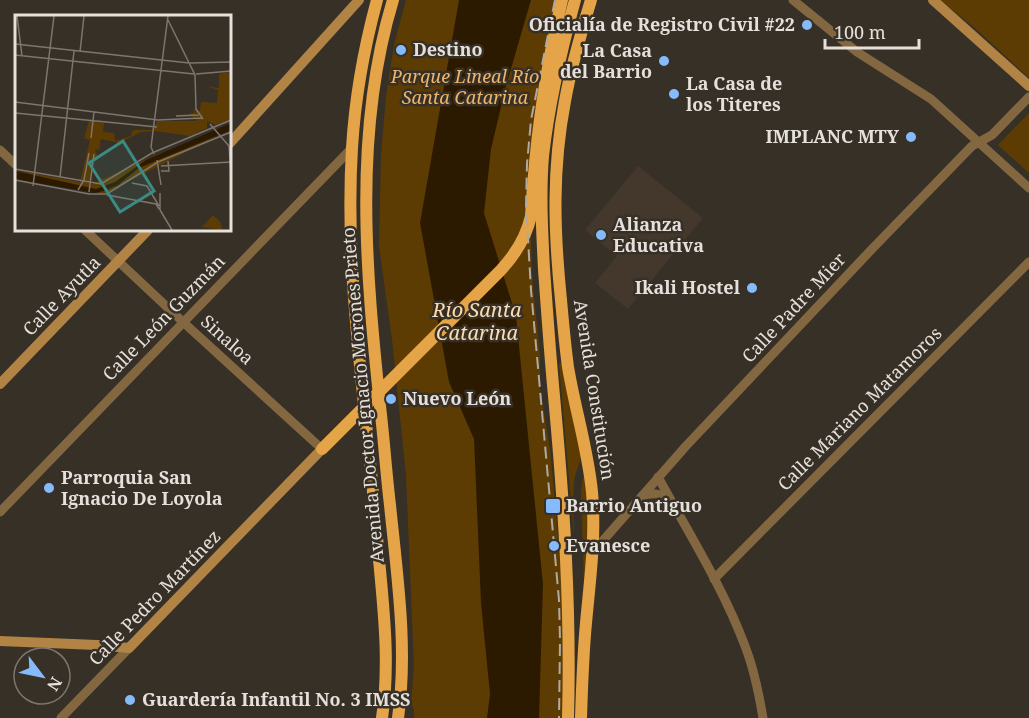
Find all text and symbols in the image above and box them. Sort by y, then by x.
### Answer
place label: Oficialía de Registro Civil #22 [529,12,795,36]
scale bar [825,12,920,50]
inset map [15,15,231,231]
marker: Oficialía de Registro Civil #22 [800,18,814,32]
text: 100 m [834,20,886,44]
place label: Destino [413,37,482,61]
place label: La Casa del Barrio [560,38,652,83]
marker: Destino [394,43,408,57]
marker: La Casa del Barrio [657,54,671,68]
park label: Parque Lineal Río Santa Catarina [390,64,539,109]
place label: La Casa de los Titeres [686,71,782,116]
marker: La Casa de los Titeres [667,87,681,101]
place label: IMPLANC MTY [766,124,900,148]
marker: IMPLANC MTY [904,130,918,144]
place label: Alianza Educativa [613,212,704,257]
street label: Avenida Doctor Ignacio Morones Prieto [335,226,389,564]
marker: Alianza Educativa [594,228,608,242]
street label: Calle Padre Mier [736,247,851,368]
street label: Calle León Guzmán [97,249,230,385]
street label: Calle Ayutla [17,250,105,340]
place label: Ikali Hostel [635,275,741,299]
marker: Ikali Hostel [745,281,759,295]
water label: Río Santa Catarina [431,296,522,346]
street label: Avenida Constitución [569,298,621,482]
street label: Sinaloa [196,309,259,369]
street label: Calle Mariano Matamoros [772,321,946,495]
place label: Nuevo León [403,386,511,410]
marker: Nuevo León [384,392,398,406]
place label: Parroquia San Ignacio De Loyola [61,465,223,510]
marker: Parroquia San Ignacio De Loyola [42,481,56,495]
place label: Barrio Antiguo [566,493,702,517]
marker: Barrio Antiguo [544,497,562,515]
street label: Calle Pedro Martínez [83,524,225,670]
place label: Evanesce [566,533,650,557]
marker: Evanesce [547,539,561,553]
north arrow [12,646,72,706]
text: N [42,673,67,695]
place label: Guardería Infantil No. 3 IMSS [142,687,411,711]
marker: Guardería Infantil No. 3 IMSS [123,693,137,707]

